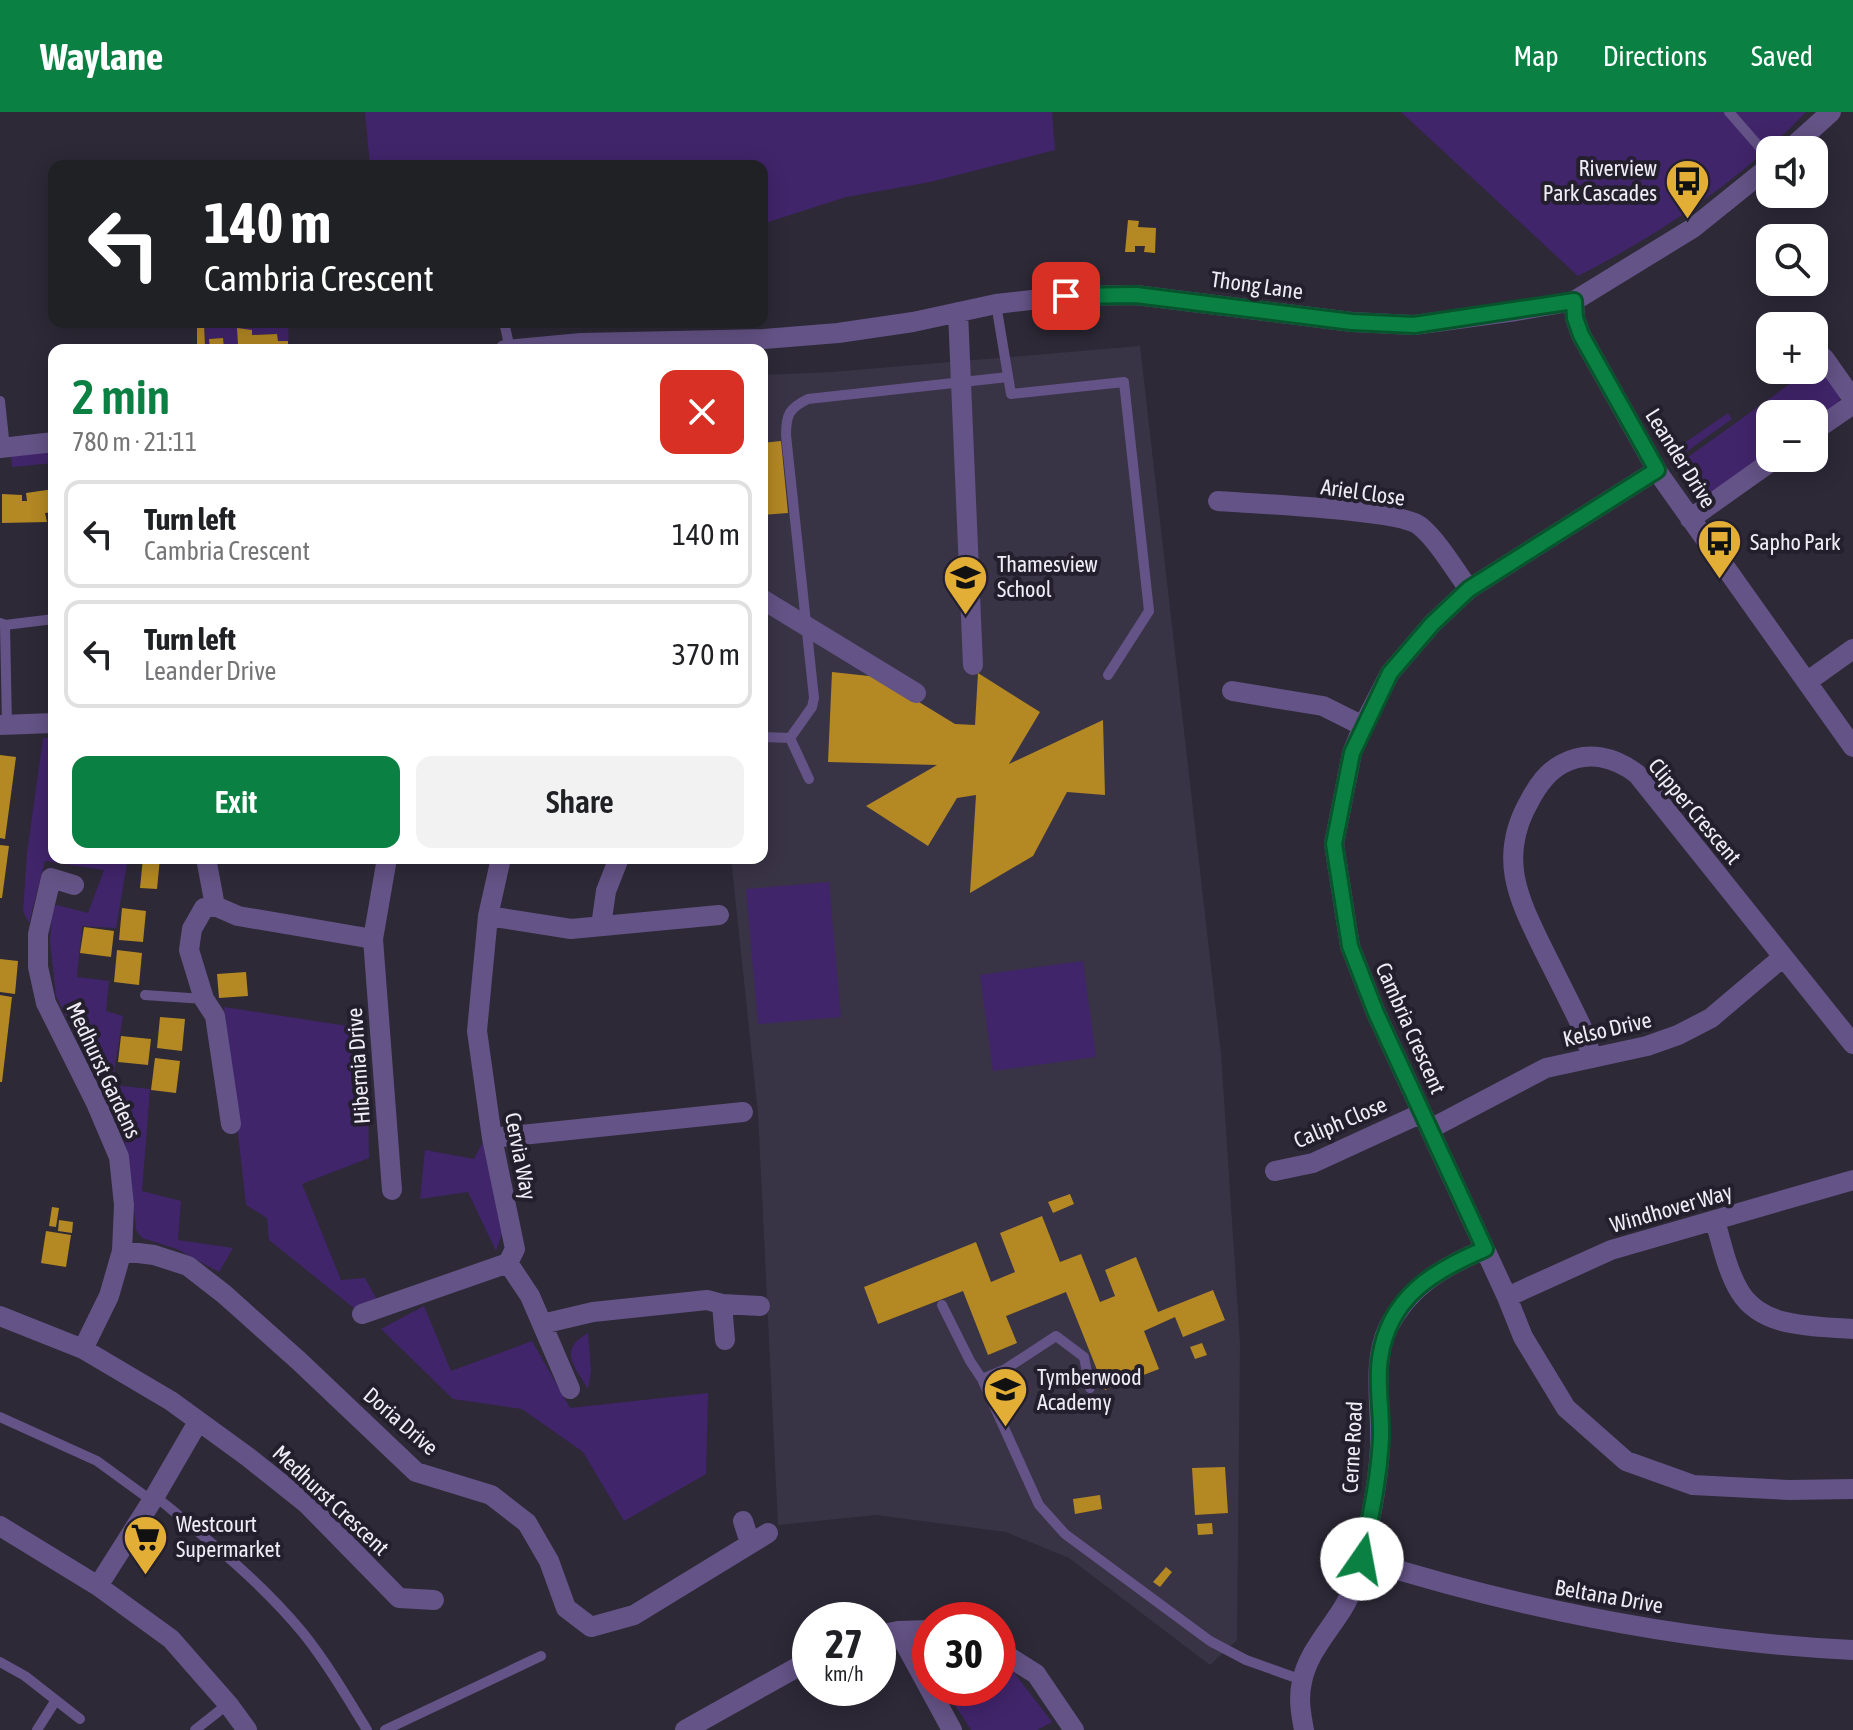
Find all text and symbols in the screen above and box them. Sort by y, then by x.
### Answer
text: Waylane [40,35,163,78]
text: Map [1514,40,1559,72]
text: Directions [1603,40,1707,72]
text: Saved [1751,40,1813,72]
map controls [1756,136,1828,472]
button: sound [1756,136,1828,208]
place label: Riverview Park Cascades [1543,155,1657,206]
bus stop icon: Riverview Park Cascades [1664,157,1712,220]
text: 140 m [204,191,331,255]
icon: left [72,192,176,296]
button: search [1756,224,1828,296]
text: Cambria Crescent [204,257,434,299]
pin [1032,262,1100,330]
street label: Thong Lane [1209,266,1305,304]
icon: arrive [1044,274,1088,318]
button: + [1756,312,1828,384]
text: 2 min [72,369,170,424]
button: close [660,370,744,454]
button: − [1756,400,1828,472]
street label: Leander Drive [1640,404,1722,512]
text: 780 m · 21:11 [72,427,197,457]
street label: Ariel Close [1319,473,1407,511]
text: Turn left [144,502,236,536]
icon: left [76,512,120,556]
text: 140 m [672,517,740,551]
bus stop icon: Sapho Park [1695,518,1743,581]
place label: Sapho Park [1750,529,1841,555]
text: Cambria Crescent [144,536,310,566]
place label: Thamesview School [997,551,1098,602]
school or university icon: Thamesview School [942,553,990,616]
text: Turn left [144,622,236,656]
icon: left [76,632,120,676]
text: 370 m [672,637,740,671]
text: Leander Drive [144,656,276,686]
street label: Clipper Crescent [1643,753,1747,869]
button: Exit [72,756,400,848]
button: Share [416,756,744,848]
street label: Cambria Crescent [1371,959,1451,1097]
street label: Medhurst Gardens [61,998,147,1142]
street label: Kelso Drive [1560,1006,1654,1052]
street label: Hibernia Drive [341,1007,375,1125]
street label: Caliph Close [1289,1091,1391,1153]
street label: Cervia Way [500,1110,542,1202]
street label: Windhover Way [1607,1178,1735,1238]
place label: Tymberwood Academy [1037,1364,1142,1415]
school or university icon: Tymberwood Academy [982,1366,1030,1429]
street label: Doria Drive [358,1382,444,1460]
street label: Cerne Road [1337,1400,1367,1494]
street label: Medhurst Crescent [268,1440,394,1560]
place label: Westcourt Supermarket [176,1511,281,1562]
supermarket icon: Westcourt Supermarket [121,1513,169,1576]
position arrow [1320,1517,1404,1601]
street label: Beltana Drive [1553,1574,1665,1618]
speed limit sign: 30 [912,1602,1016,1706]
text: 27 [825,1621,863,1666]
text: km/h [824,1662,864,1685]

